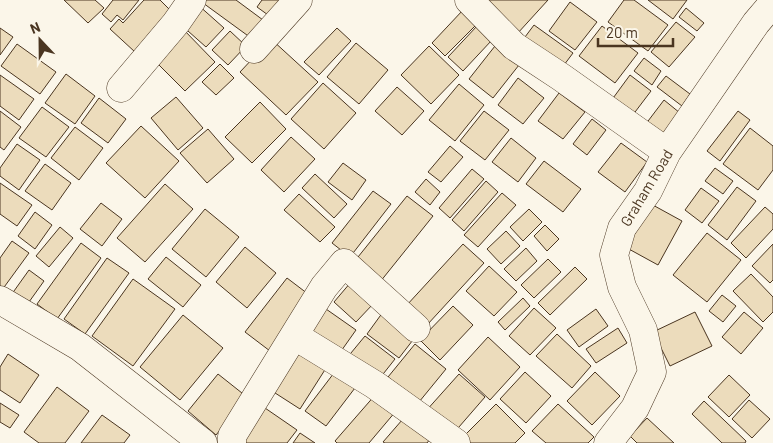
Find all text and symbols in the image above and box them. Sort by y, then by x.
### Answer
north arrow [15,15,65,65]
scale bar [598,15,673,47]
text: N [27,18,42,37]
text: 20 m [606,23,638,41]
street label: Graham Road [616,146,676,229]

